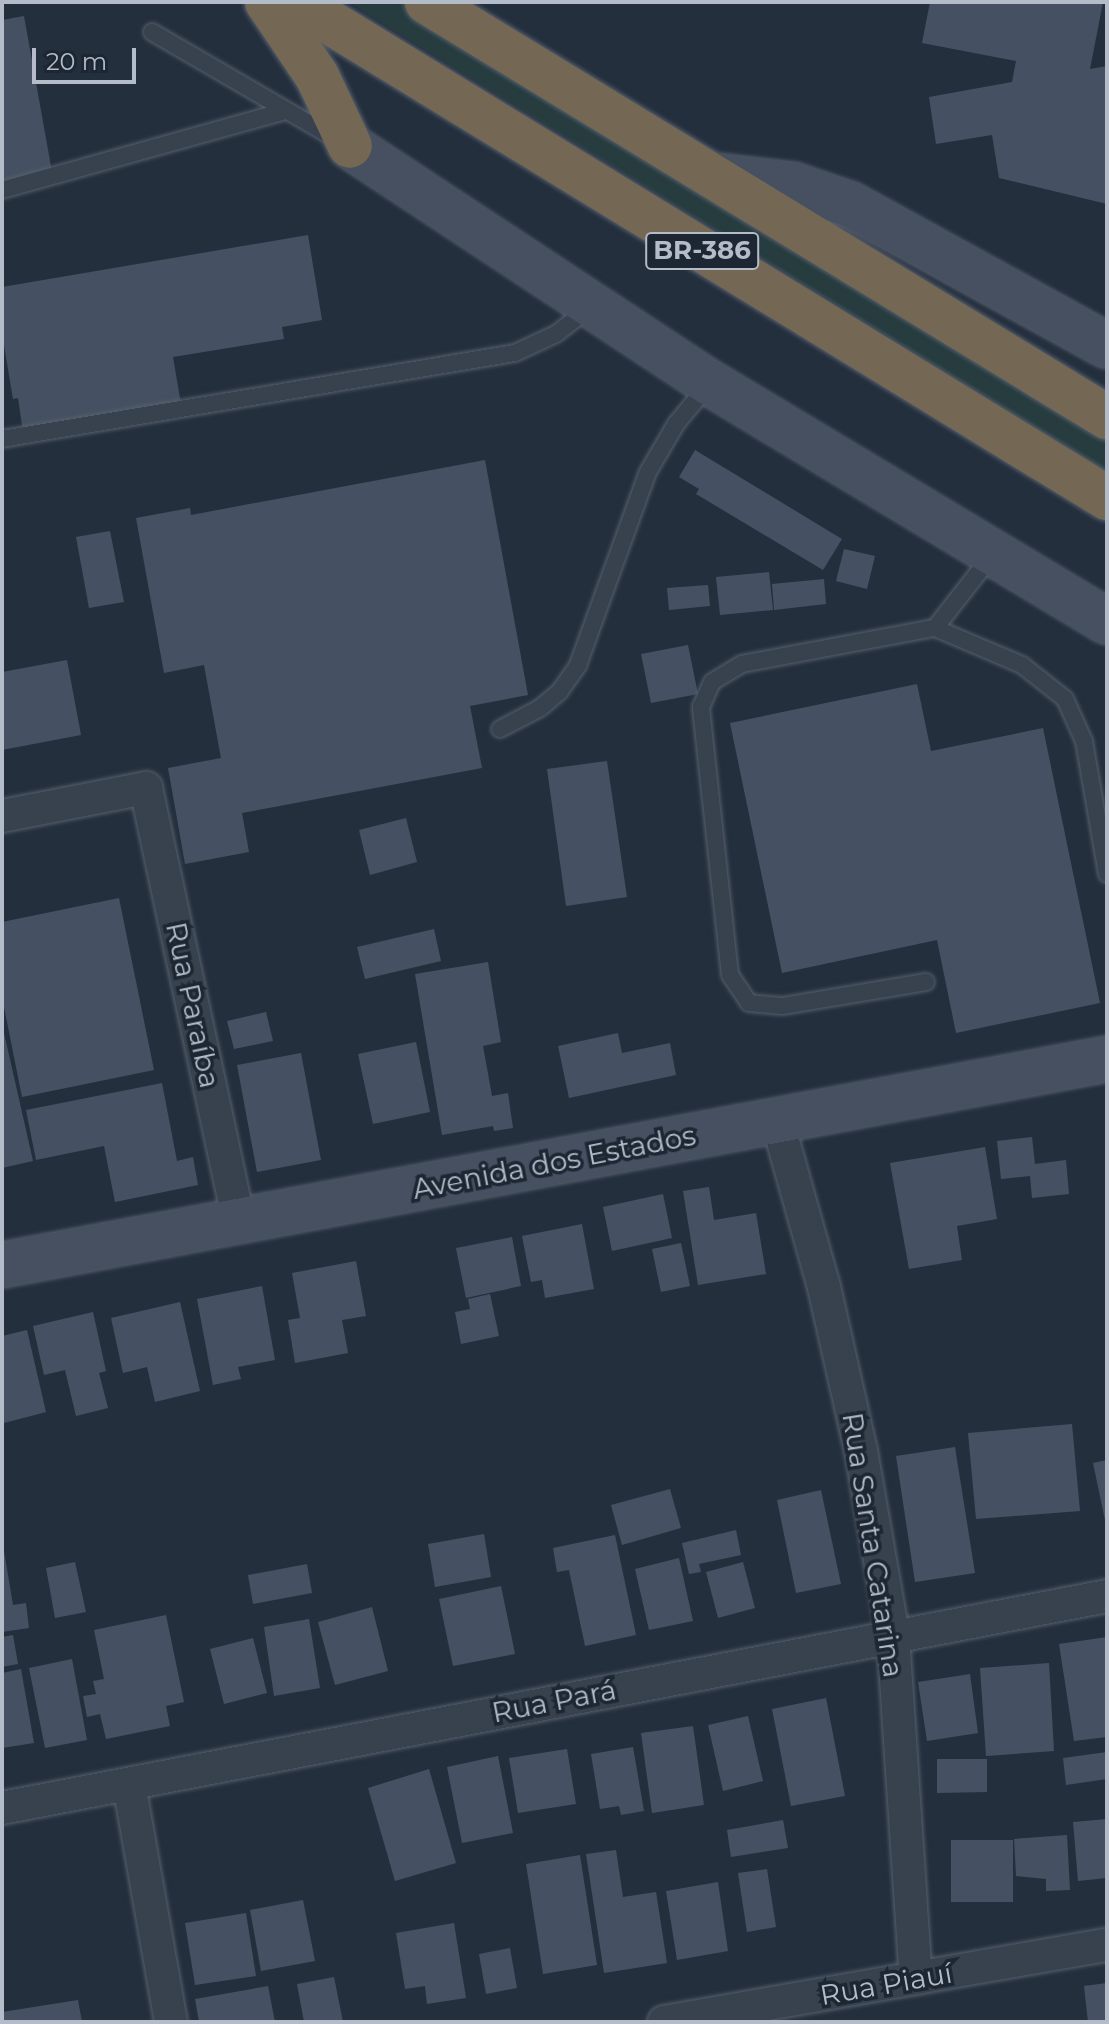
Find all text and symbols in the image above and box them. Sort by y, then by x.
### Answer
scale bar [36,32,140,82]
text: 20 m [46,47,107,76]
road number: BR-386 [644,229,760,273]
street label: Rua Paraíba [159,919,227,1091]
street label: Avenida dos Estados [410,1118,698,1206]
street label: Rua Santa Catarina [835,1410,911,1680]
street label: Rua Pará [489,1673,619,1729]
street label: Rua Piauí [817,1956,955,2012]

